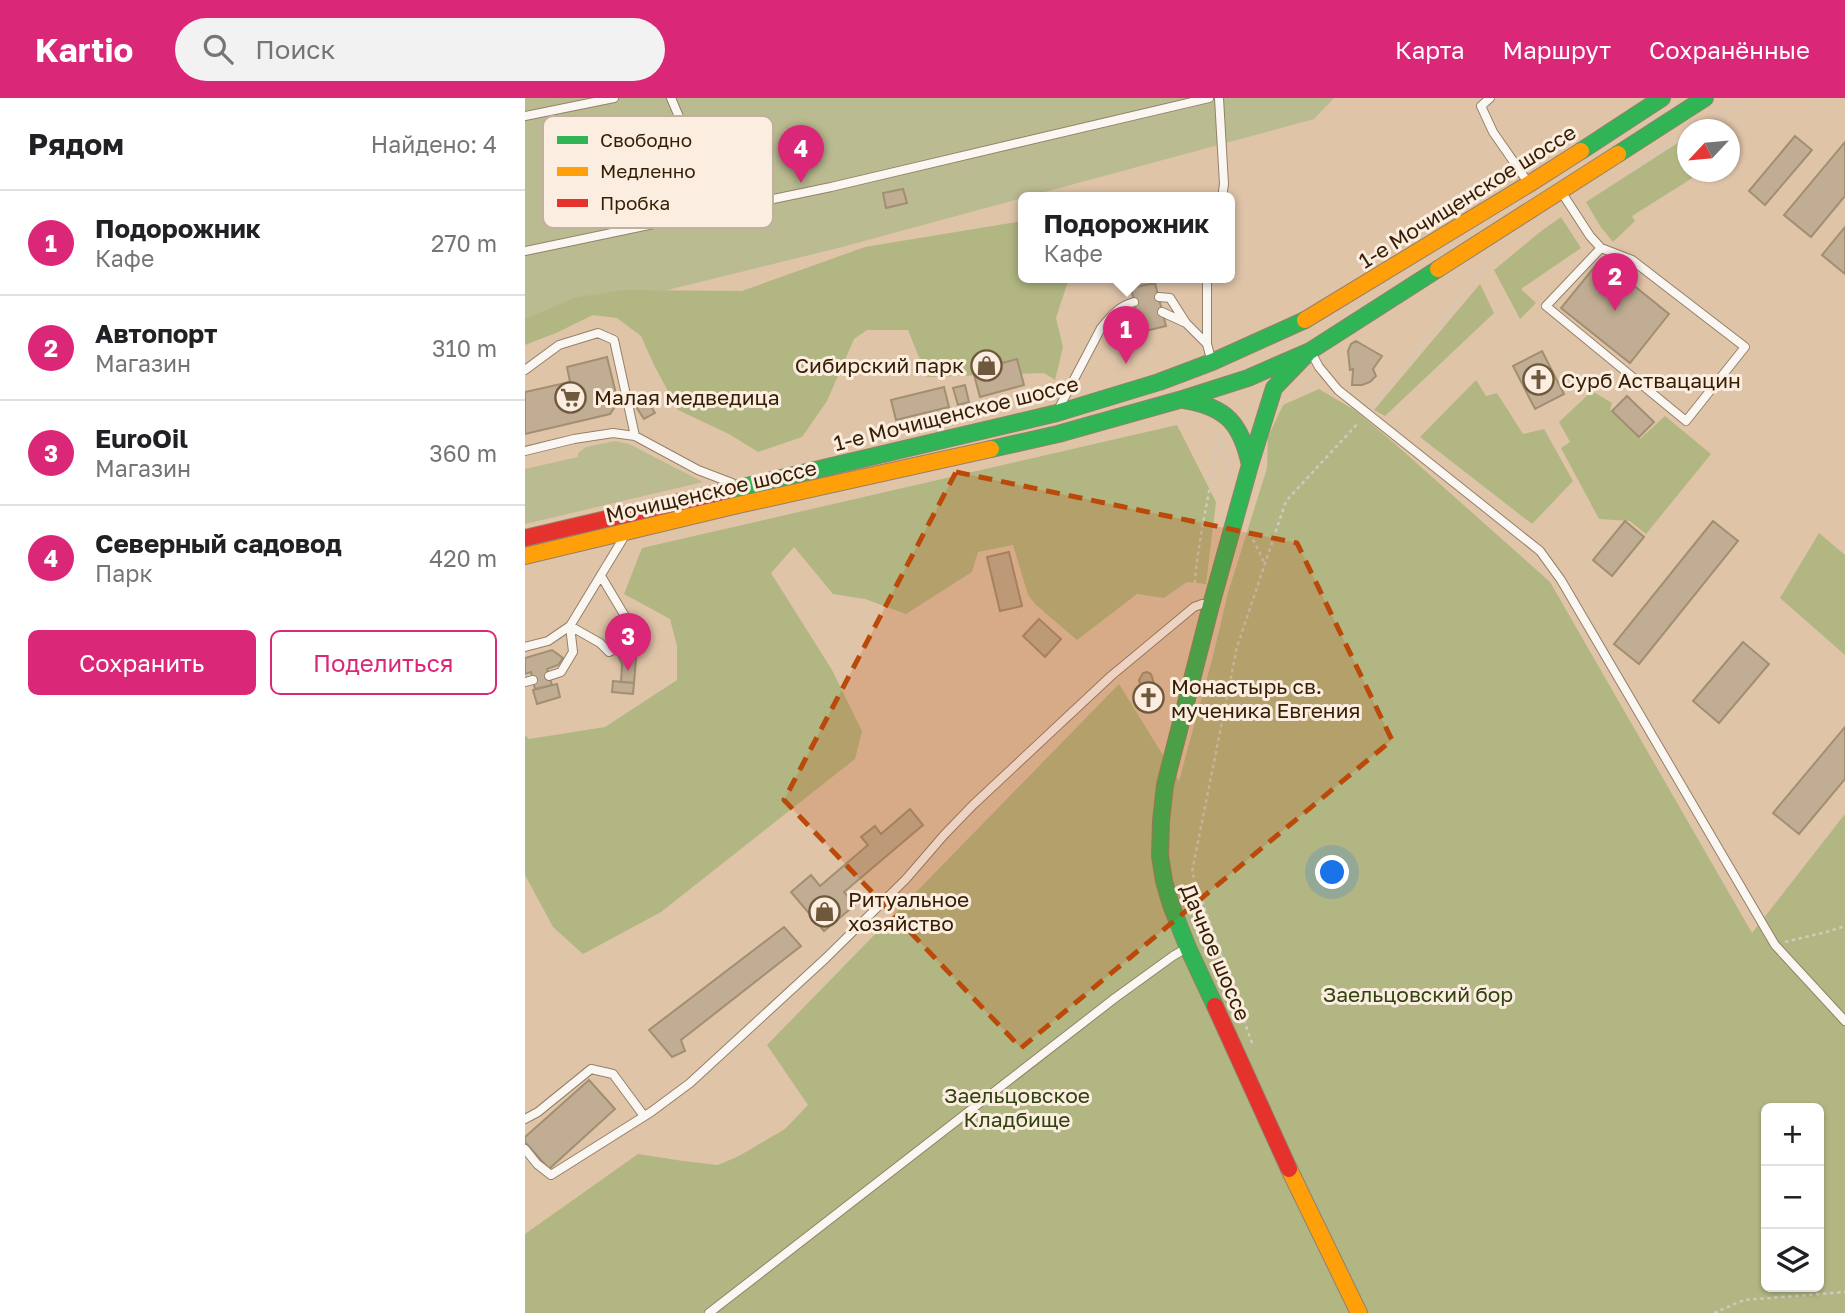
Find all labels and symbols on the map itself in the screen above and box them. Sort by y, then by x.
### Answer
legend [543,116,773,228]
street label: 1-е Мочищенское шоссе [1354,118,1580,274]
north arrow [1677,119,1740,182]
pin: 4 [778,125,824,183]
text: Свободно [600,128,692,151]
text: Медленно [600,159,696,182]
text: Пробка [600,191,670,214]
pin: 2 [1592,253,1638,311]
pin: 1 [1103,306,1149,364]
shop icon: Сибирский парк [970,348,1004,382]
place label: Сибирский парк [795,352,964,378]
church icon: Сурб Аствацацин [1521,363,1555,397]
place label: Сурб Аствацацин [1561,367,1741,393]
street label: 1-е Мочищенское шоссе [831,370,1081,456]
supermarket icon: Малая медведица [554,380,588,414]
place label: Малая медведица [594,384,780,410]
street label: Мочищенское шоссе [603,454,819,528]
pin: 3 [605,613,651,671]
place label: Монастырь св. мученика Евгения [1171,673,1360,723]
church icon: Монастырь св. мученика Евгения [1131,681,1165,715]
your location [1315,855,1349,889]
street label: Дачное шоссе [1175,880,1257,1024]
place label: Ритуальное хозяйство [848,886,969,936]
shop icon: Ритуальное хозяйство [808,894,842,928]
park label: Заельцовский бор [1323,981,1513,1007]
park label: Заельцовское Кладбище [944,1082,1090,1132]

